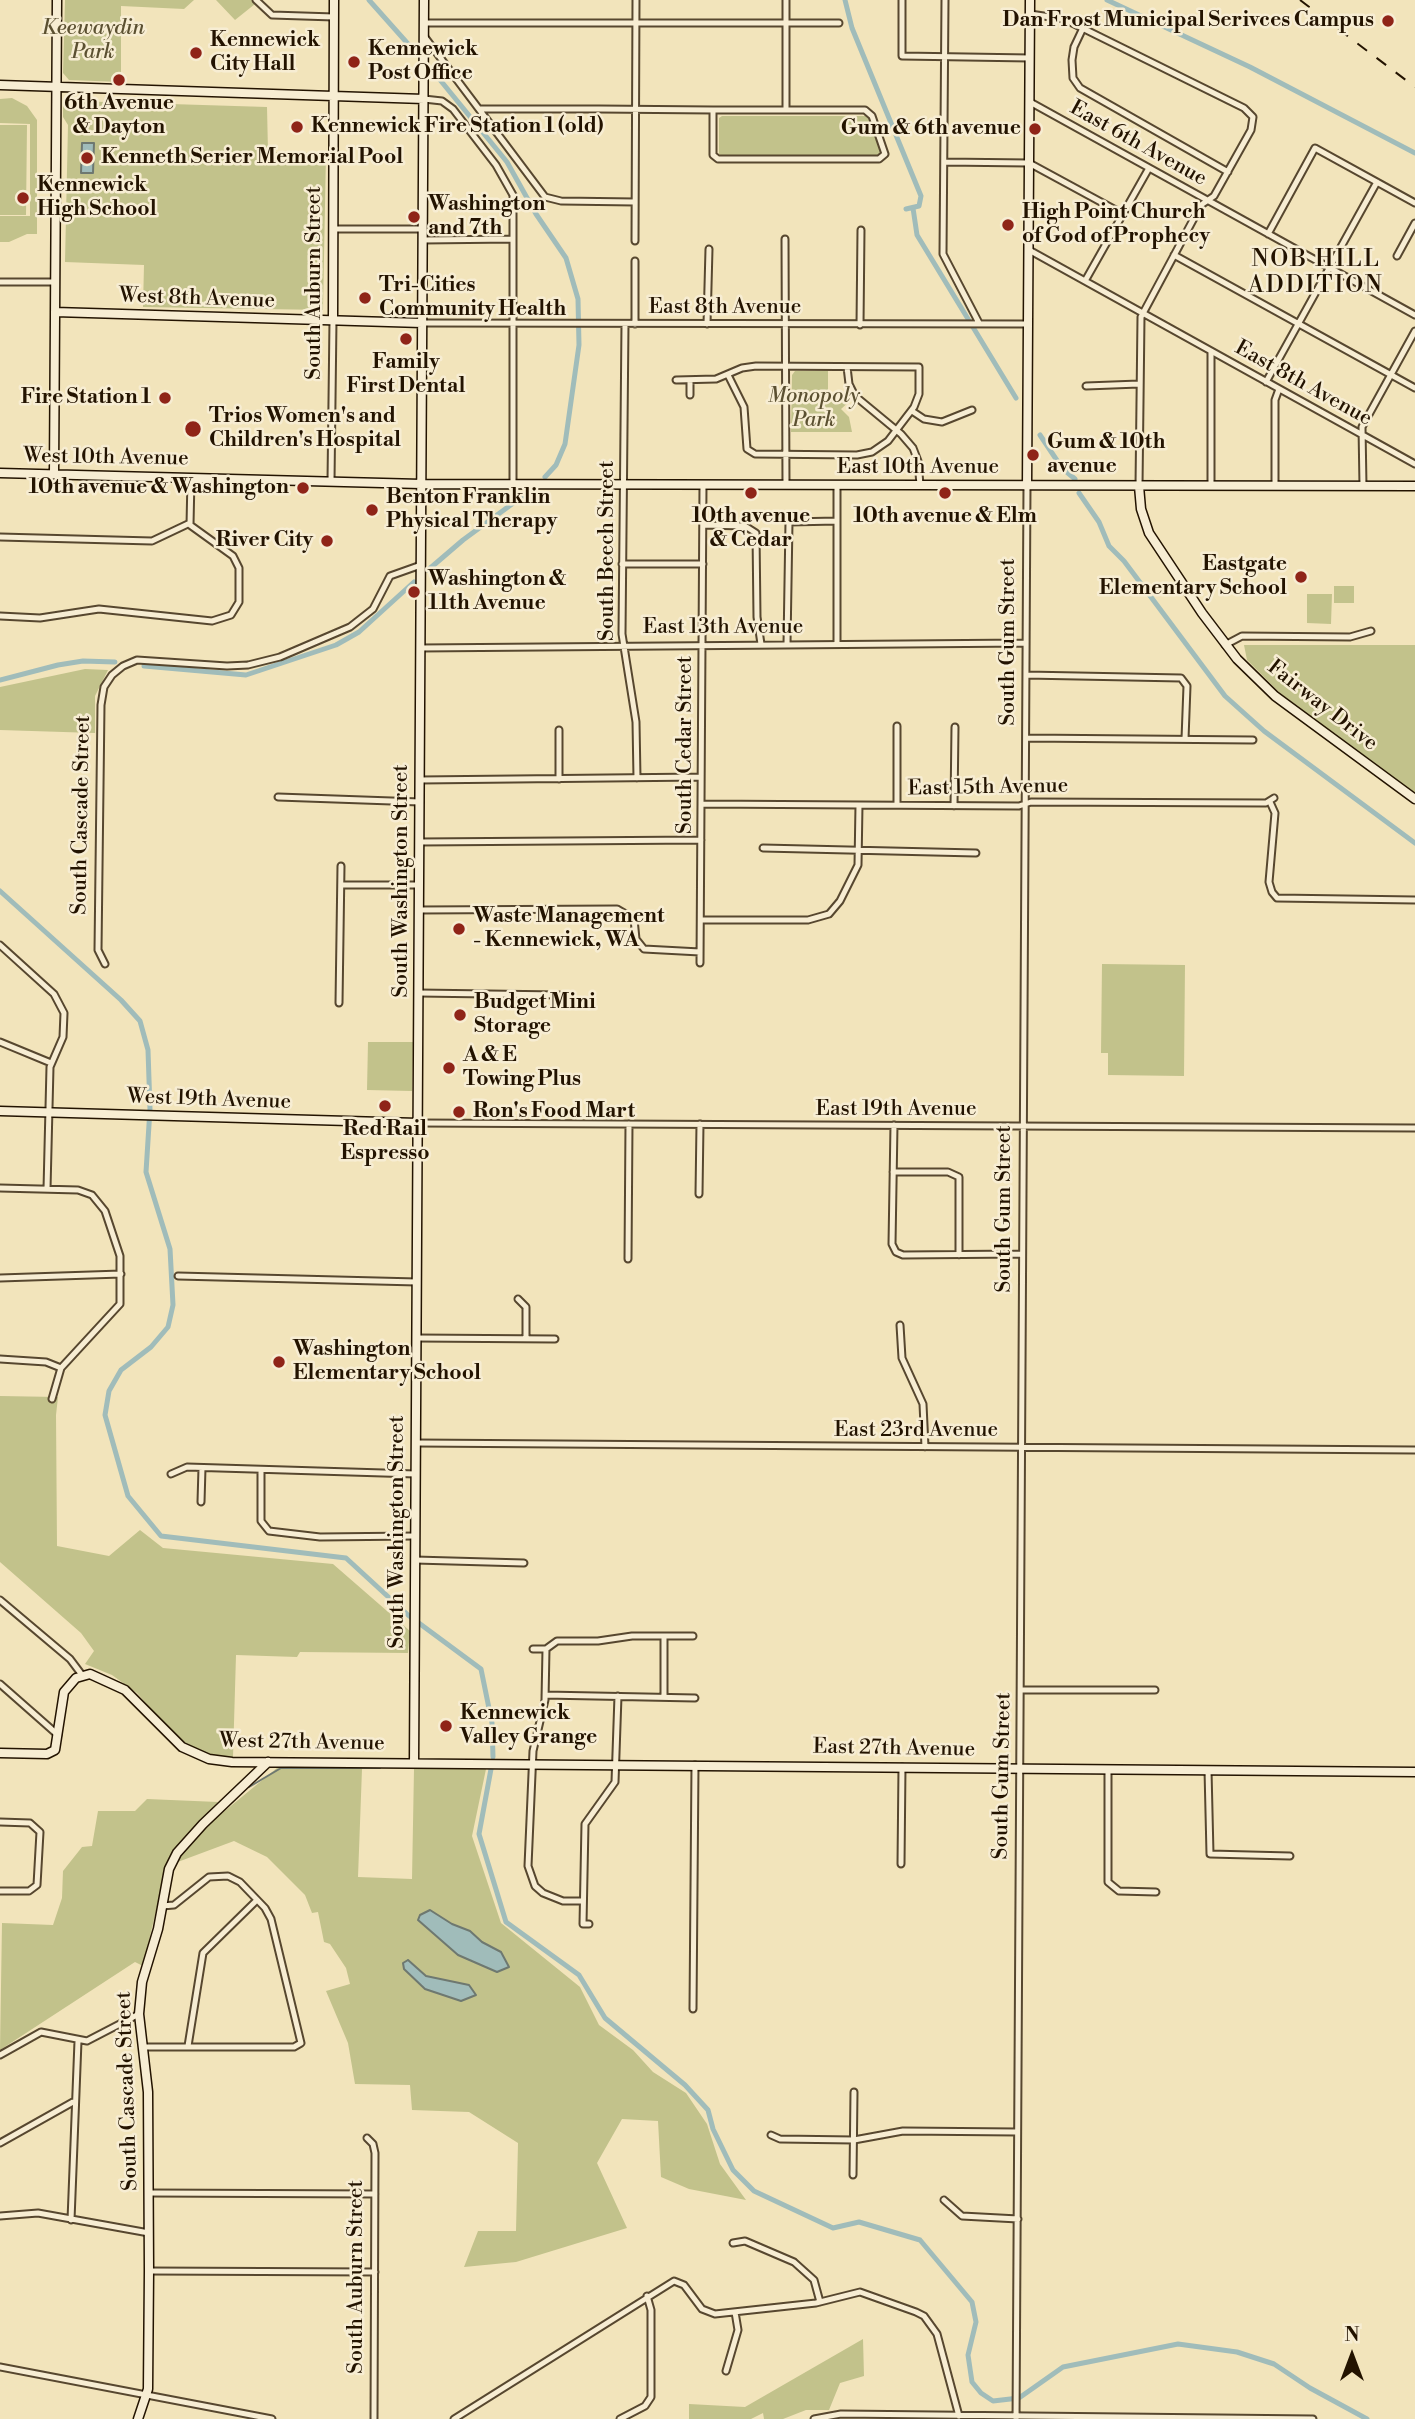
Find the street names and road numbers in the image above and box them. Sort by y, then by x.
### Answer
street label: East 6th Avenue [1065,96,1211,192]
street label: South Auburn Street [302,186,328,380]
street label: West 8th Avenue [119,284,275,314]
street label: East 8th Avenue [649,295,801,321]
street label: East 8th Avenue [1230,336,1376,432]
street label: West 10th Avenue [23,444,189,472]
street label: East 10th Avenue [837,455,999,481]
street label: South Beech Street [595,461,621,641]
street label: South Gum Street [996,558,1022,726]
street label: East 13th Avenue [643,615,803,641]
street label: Fairway Drive [1262,655,1382,757]
street label: South Cedar Street [673,656,699,834]
street label: South Cascade Street [68,715,96,915]
street label: South Washington Street [389,764,415,998]
street label: East 15th Avenue [907,774,1069,802]
street label: West 19th Avenue [127,1085,291,1115]
street label: East 19th Avenue [815,1097,977,1123]
street label: South Gum Street [992,1125,1018,1293]
street label: South Washington Street [385,1415,411,1649]
street label: East 23rd Avenue [834,1418,998,1444]
street label: South Gum Street [989,1692,1017,1860]
street label: West 27th Avenue [219,1729,385,1757]
street label: East 27th Avenue [813,1735,975,1763]
street label: South Cascade Street [112,1991,144,2191]
street label: South Auburn Street [344,2180,370,2374]

